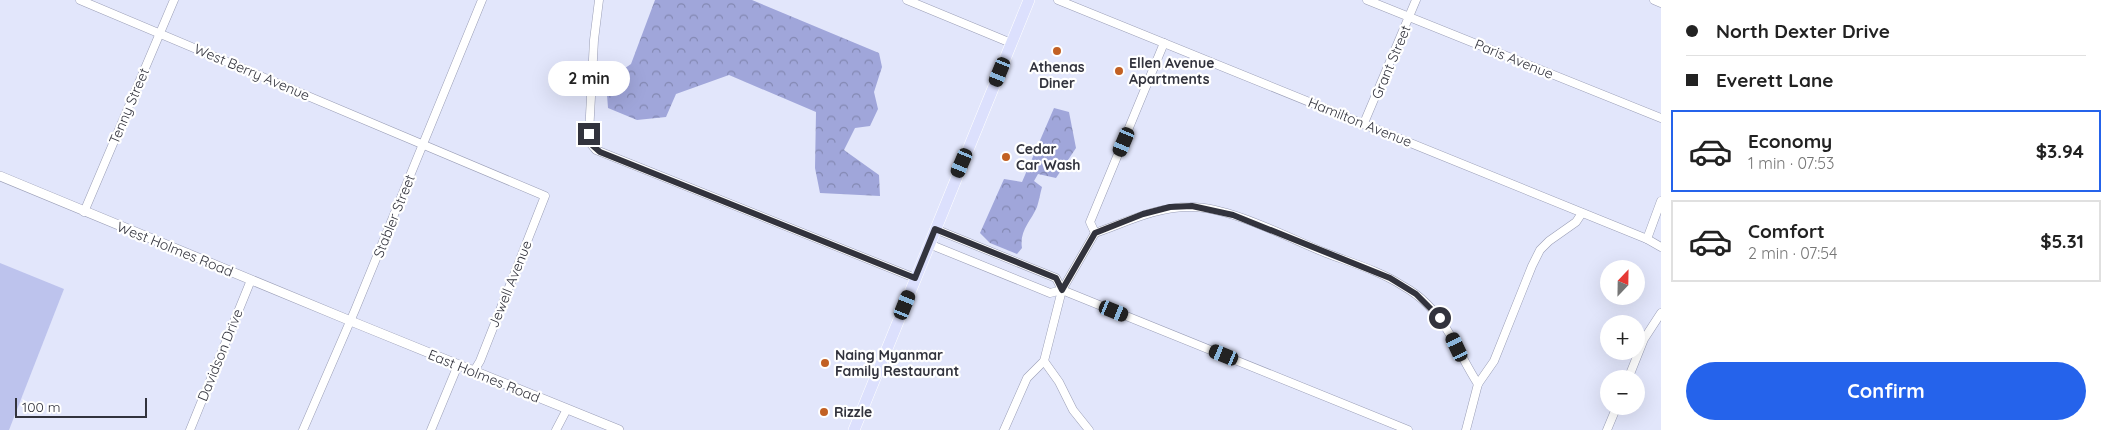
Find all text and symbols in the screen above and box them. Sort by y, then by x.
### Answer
text: North Dexter Drive [1716,19,1890,43]
street label: Grant Street [1367,22,1415,102]
street label: Paris Avenue [1472,35,1556,83]
street label: West Berry Avenue [191,40,313,105]
marker: Athenas Diner [1051,45,1063,57]
place label: Ellen Avenue Apartments [1129,54,1214,88]
car [987,55,1012,89]
place label: Athenas Diner [1030,58,1085,92]
callout: 2 min [548,62,630,96]
street label: Tenny Street [105,65,153,147]
marker: Ellen Avenue Apartments [1113,65,1125,77]
text: 2 min [568,68,610,88]
text: Everett Lane [1716,68,1833,92]
street label: Hamilton Avenue [1305,93,1415,151]
route end [578,123,600,145]
car [1111,125,1136,159]
icon: car [1688,129,1733,174]
text: Economy [1748,129,1832,153]
text: $3.94 [2036,139,2084,163]
place label: Cedar Car Wash [1016,140,1080,174]
car [949,146,974,180]
marker: Cedar Car Wash [1000,151,1012,163]
text: 1 min · 07:53 [1748,153,1834,173]
street label: Stabler Street [369,172,419,260]
street label: West Holmes Road [114,217,236,281]
icon: car [1688,219,1733,264]
text: Comfort [1748,219,1825,243]
text: $5.31 [2040,229,2084,253]
street label: Jewell Avenue [484,238,536,330]
text: 2 min · 07:54 [1748,243,1837,263]
north arrow [1600,260,1645,305]
map controls [1600,260,1645,415]
car [892,288,917,322]
car [1097,298,1130,324]
street label: Davidson Drive [193,306,247,404]
route start [1429,307,1451,329]
button: + [1600,315,1645,360]
car [1443,330,1470,364]
car [1207,342,1240,368]
street label: East Holmes Road [425,345,543,407]
place label: Naing Myanmar Family Restaurant [835,346,959,380]
marker: Naing Myanmar Family Restaurant [819,357,831,369]
button: Confirm [1686,362,2086,420]
button: − [1600,370,1645,415]
scale bar [15,395,148,418]
text: 100 m [22,398,60,416]
place label: Rizzle [834,403,872,421]
marker: Rizzle [818,406,830,418]

